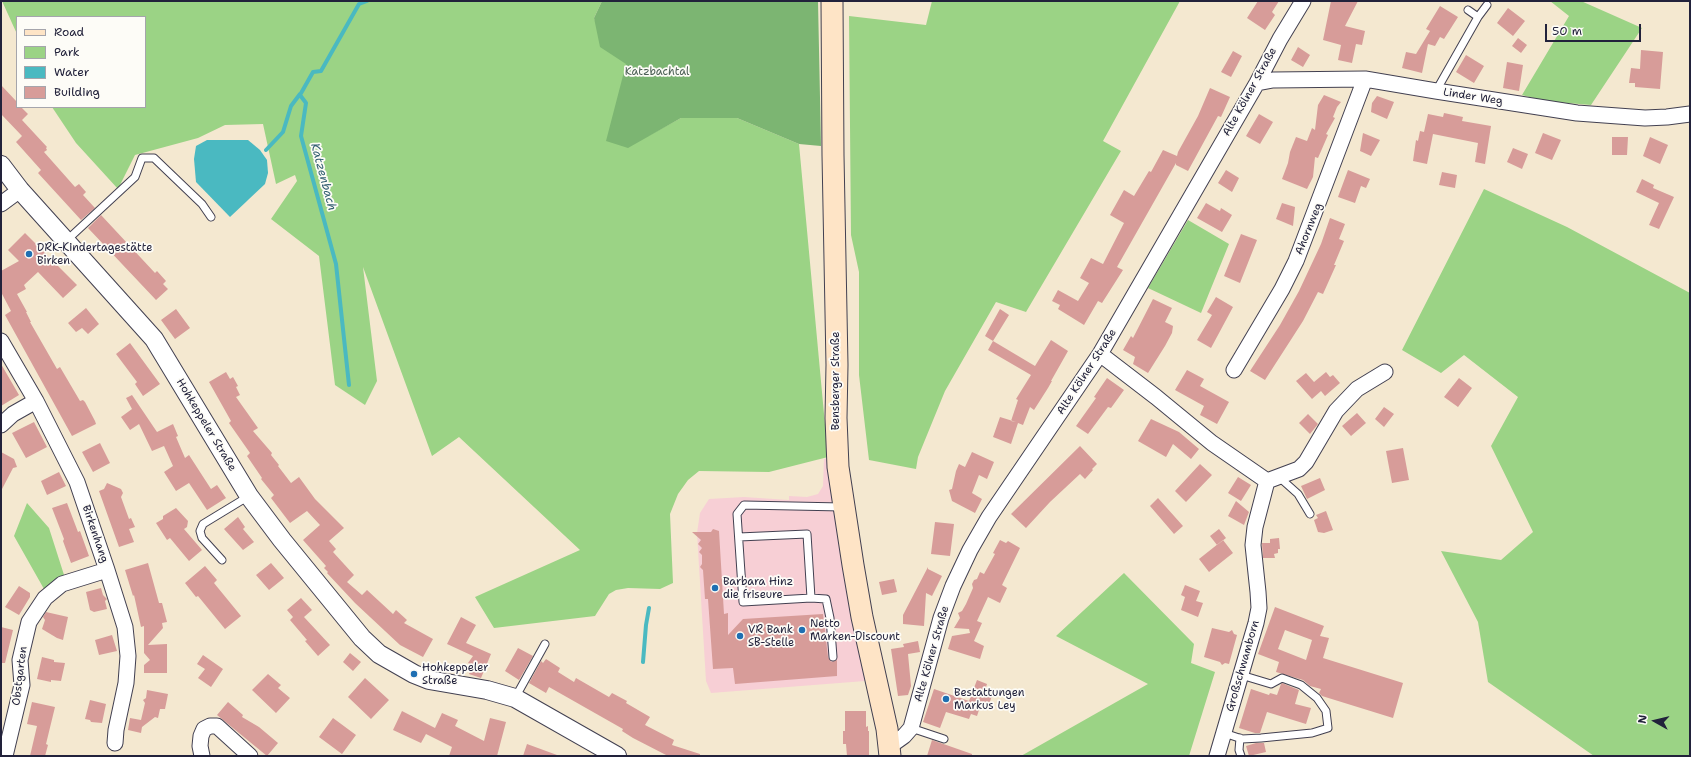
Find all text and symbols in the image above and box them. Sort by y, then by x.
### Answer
legend [16,16,146,108]
scale bar [1547,16,1643,42]
text: 50 m [1552,23,1582,39]
text: Road [54,24,84,40]
text: Park [54,44,80,60]
street label: Alte Kölner Straße [1220,45,1280,139]
text: Water [54,64,89,80]
park label: Katzbachtal [625,65,689,79]
text: Building [54,84,100,100]
street label: Linder Weg [1442,86,1504,108]
water label: Katzenbach [307,142,339,212]
street label: Ahornweg [1293,201,1325,257]
place label: DRK-Kindertagestätte Birken [37,241,152,267]
marker: DRK-Kindertagestätte Birken [24,249,34,259]
street label: Alte Kölner Straße [1054,327,1120,417]
street label: Bensberger Straße [829,332,843,430]
street label: Hohkeppeler Straße [173,376,239,474]
street label: Birkenhang [79,504,111,564]
place label: Barbara Hinz die friseure [723,575,793,601]
marker: Barbara Hinz die friseure [710,583,720,593]
street label: Alte Kölner Straße [912,604,952,704]
place label: Netto Marken-Discount [810,617,900,643]
street label: Großschwamborn [1224,619,1262,713]
place label: VR Bank SB-Stelle [748,623,794,649]
marker: Netto Marken-Discount [797,625,807,635]
marker: VR Bank SB-Stelle [735,631,745,641]
street label: Obstgarten [10,646,30,706]
place label: Hohkeppeler Straße [422,661,488,687]
marker: Hohkeppeler Straße [409,669,419,679]
place label: Bestattungen Markus Ley [954,686,1025,712]
marker: Bestattungen Markus Ley [941,694,951,704]
north arrow [1635,701,1675,741]
text: N [1635,714,1651,725]

